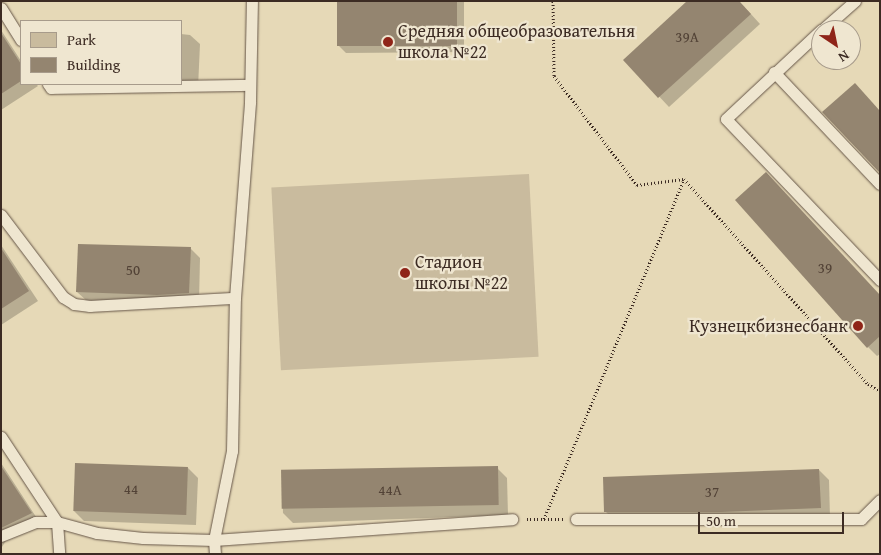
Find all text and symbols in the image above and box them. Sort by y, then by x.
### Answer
legend [20,20,182,85]
north arrow [811,20,861,70]
place label: Средняя общеобразовательня школа №22 [398,21,635,64]
house number: 39А [675,28,699,46]
text: Park [67,29,96,50]
marker: Средняя общеобразовательня школа №22 [382,36,394,48]
text: N [834,46,853,68]
text: Building [67,54,120,75]
place label: Стадион школы №22 [415,252,508,294]
house number: 39 [818,259,832,277]
house number: 50 [126,261,140,279]
marker: Стадион школы №22 [399,267,411,279]
place label: Кузнецкбизнесбанк [689,315,848,337]
marker: Кузнецкбизнесбанк [852,320,864,332]
house number: 44 [124,480,138,498]
house number: 44А [378,481,402,499]
house number: 37 [705,483,719,501]
scale bar [701,502,847,534]
text: 50 m [706,510,736,531]

